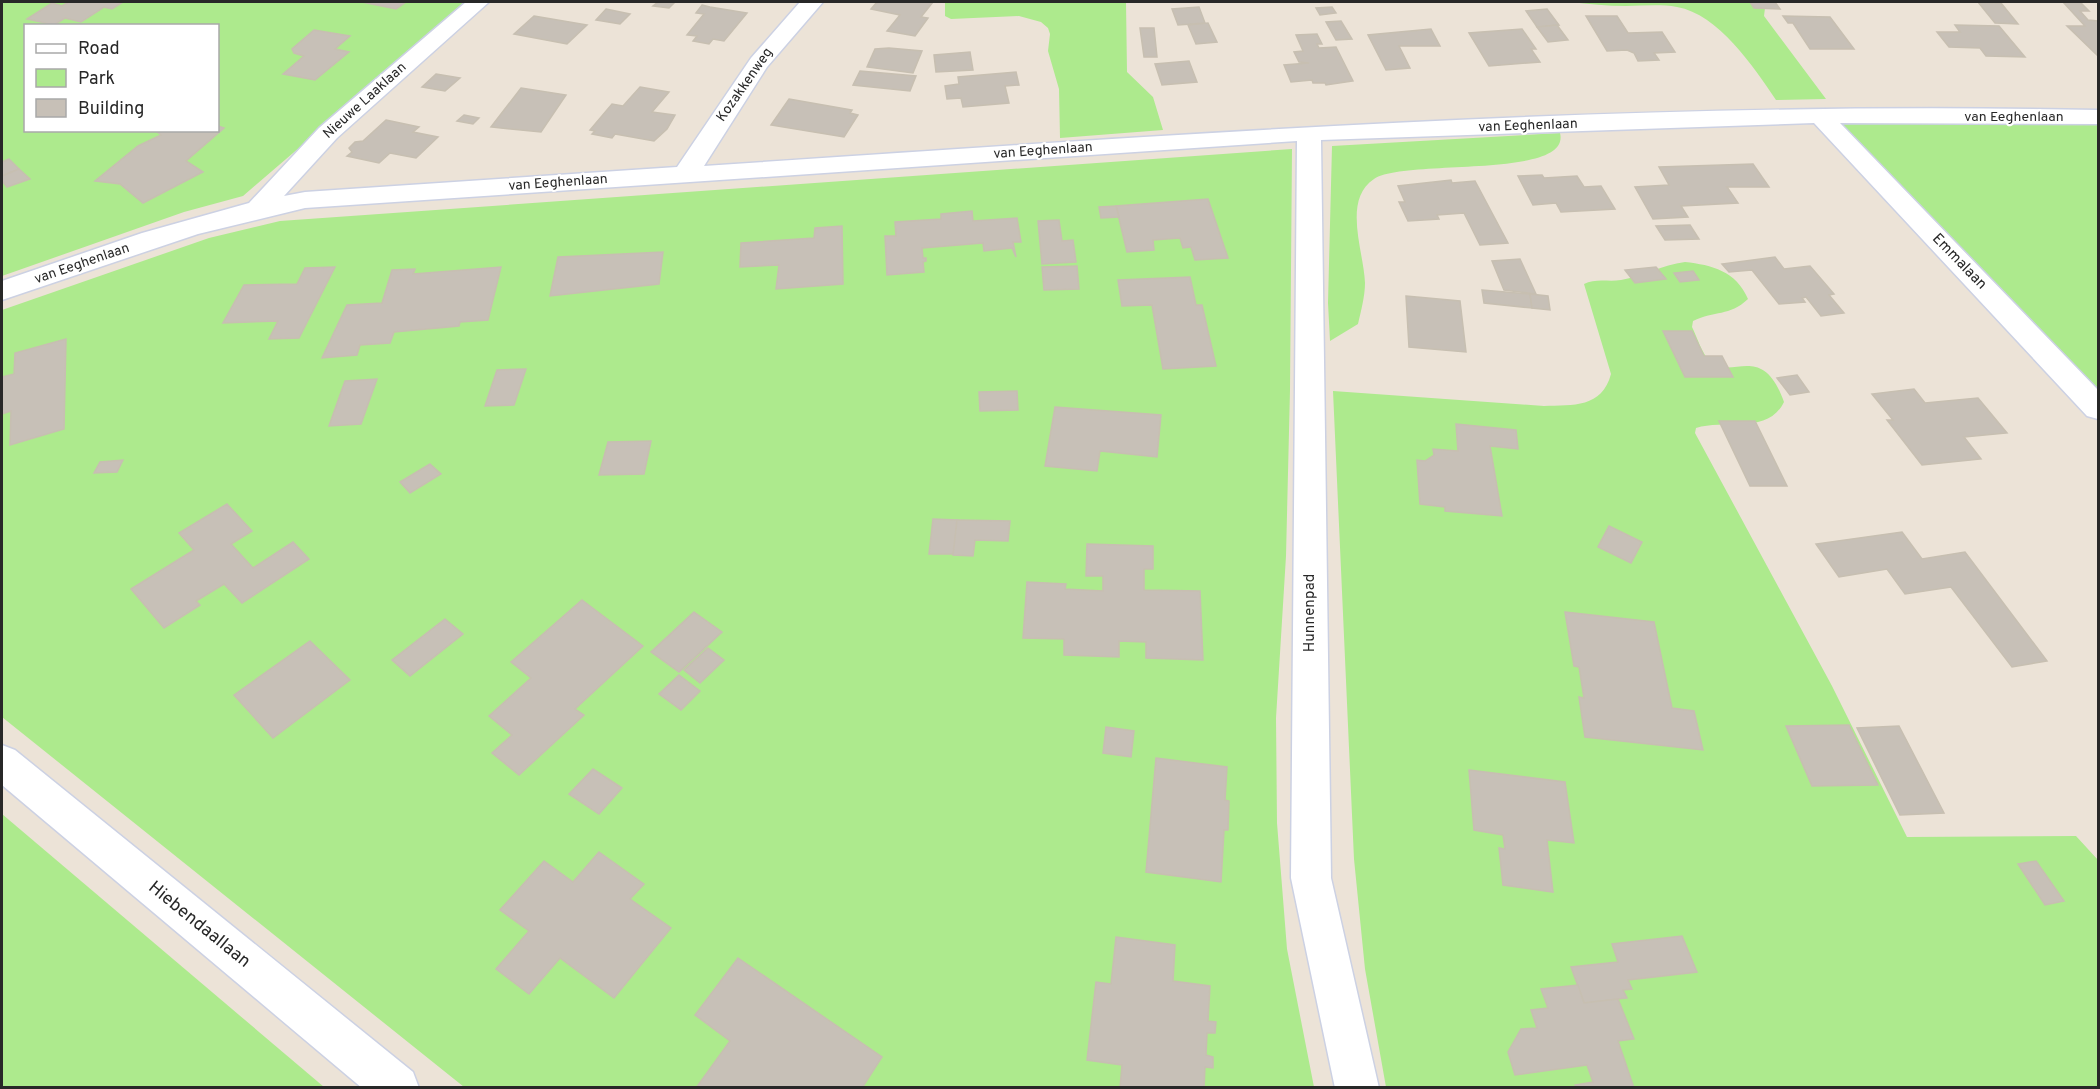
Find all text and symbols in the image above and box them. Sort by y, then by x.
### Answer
legend [24,24,219,132]
text: Road [78,38,120,61]
street label: Kozakkenweg [713,45,777,125]
street label: Nieuwe Laaklaan [320,59,410,143]
text: Park [78,68,115,91]
text: Building [78,98,144,121]
street label: van Eeghenlaan [1964,109,2064,126]
street label: van Eeghenlaan [1478,116,1578,136]
street label: van Eeghenlaan [993,139,1093,163]
street label: van Eeghenlaan [508,171,608,195]
street label: Emmalaan [1928,230,1990,294]
street label: van Eeghenlaan [32,240,132,288]
street label: Hunnenpad [1301,574,1320,652]
street label: Hiebendaallaan [143,877,255,973]

